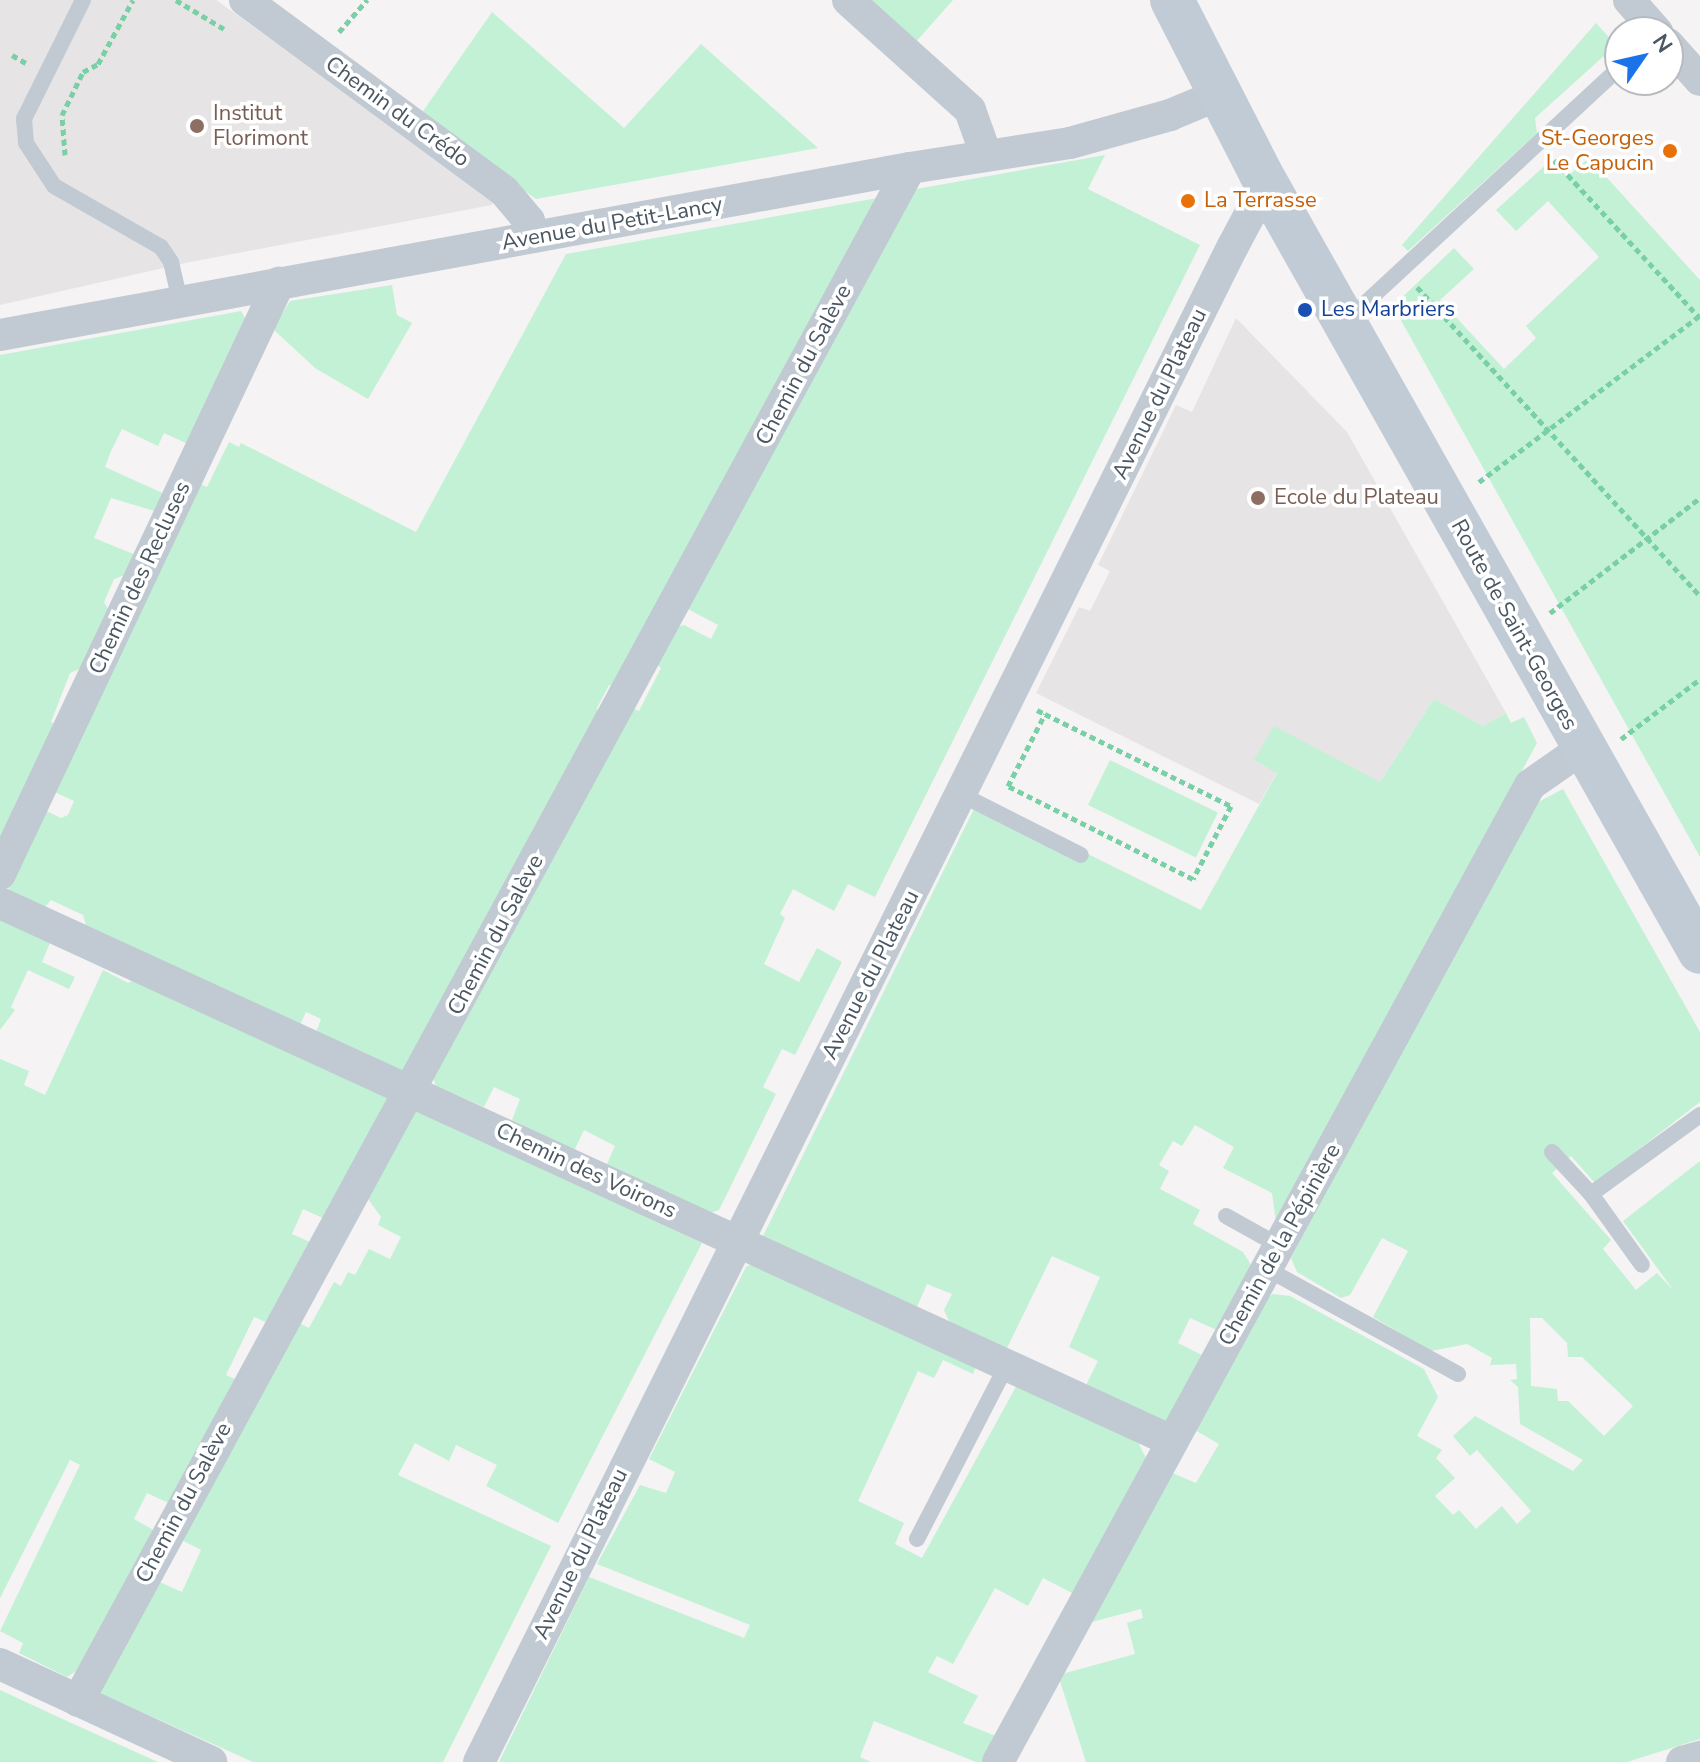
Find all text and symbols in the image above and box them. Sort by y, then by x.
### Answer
north arrow [1604,16,1684,96]
text: N [1645,28,1679,59]
street label: Chemin du Crédo [320,51,474,173]
place label: Institut Florimont [213,100,308,152]
marker: Institut Florimont [188,117,206,135]
place label: St-Georges Le Capucin [1541,125,1654,176]
marker: St-Georges Le Capucin [1661,142,1679,160]
place label: La Terrasse [1204,188,1317,214]
street label: Avenue du Petit-Lancy [500,192,724,256]
marker: La Terrasse [1179,192,1197,210]
street label: Chemin du Salève [751,280,857,450]
place label: Les Marbriers [1321,297,1455,323]
marker: Les Marbriers [1296,301,1314,319]
street label: Avenue du Plateau [1107,304,1213,484]
street label: Chemin des Recluses [84,477,196,679]
place label: Ecole du Plateau [1274,485,1439,511]
marker: Ecole du Plateau [1249,489,1267,507]
street label: Route de Saint-Georges [1445,515,1583,735]
street label: Chemin du Salève [443,850,549,1020]
street label: Avenue du Plateau [817,886,925,1064]
street label: Chemin des Voirons [492,1118,680,1224]
street label: Chemin de la Pépinière [1213,1139,1347,1351]
street label: Chemin du Salève [131,1418,237,1588]
street label: Avenue du Plateau [528,1464,634,1644]

